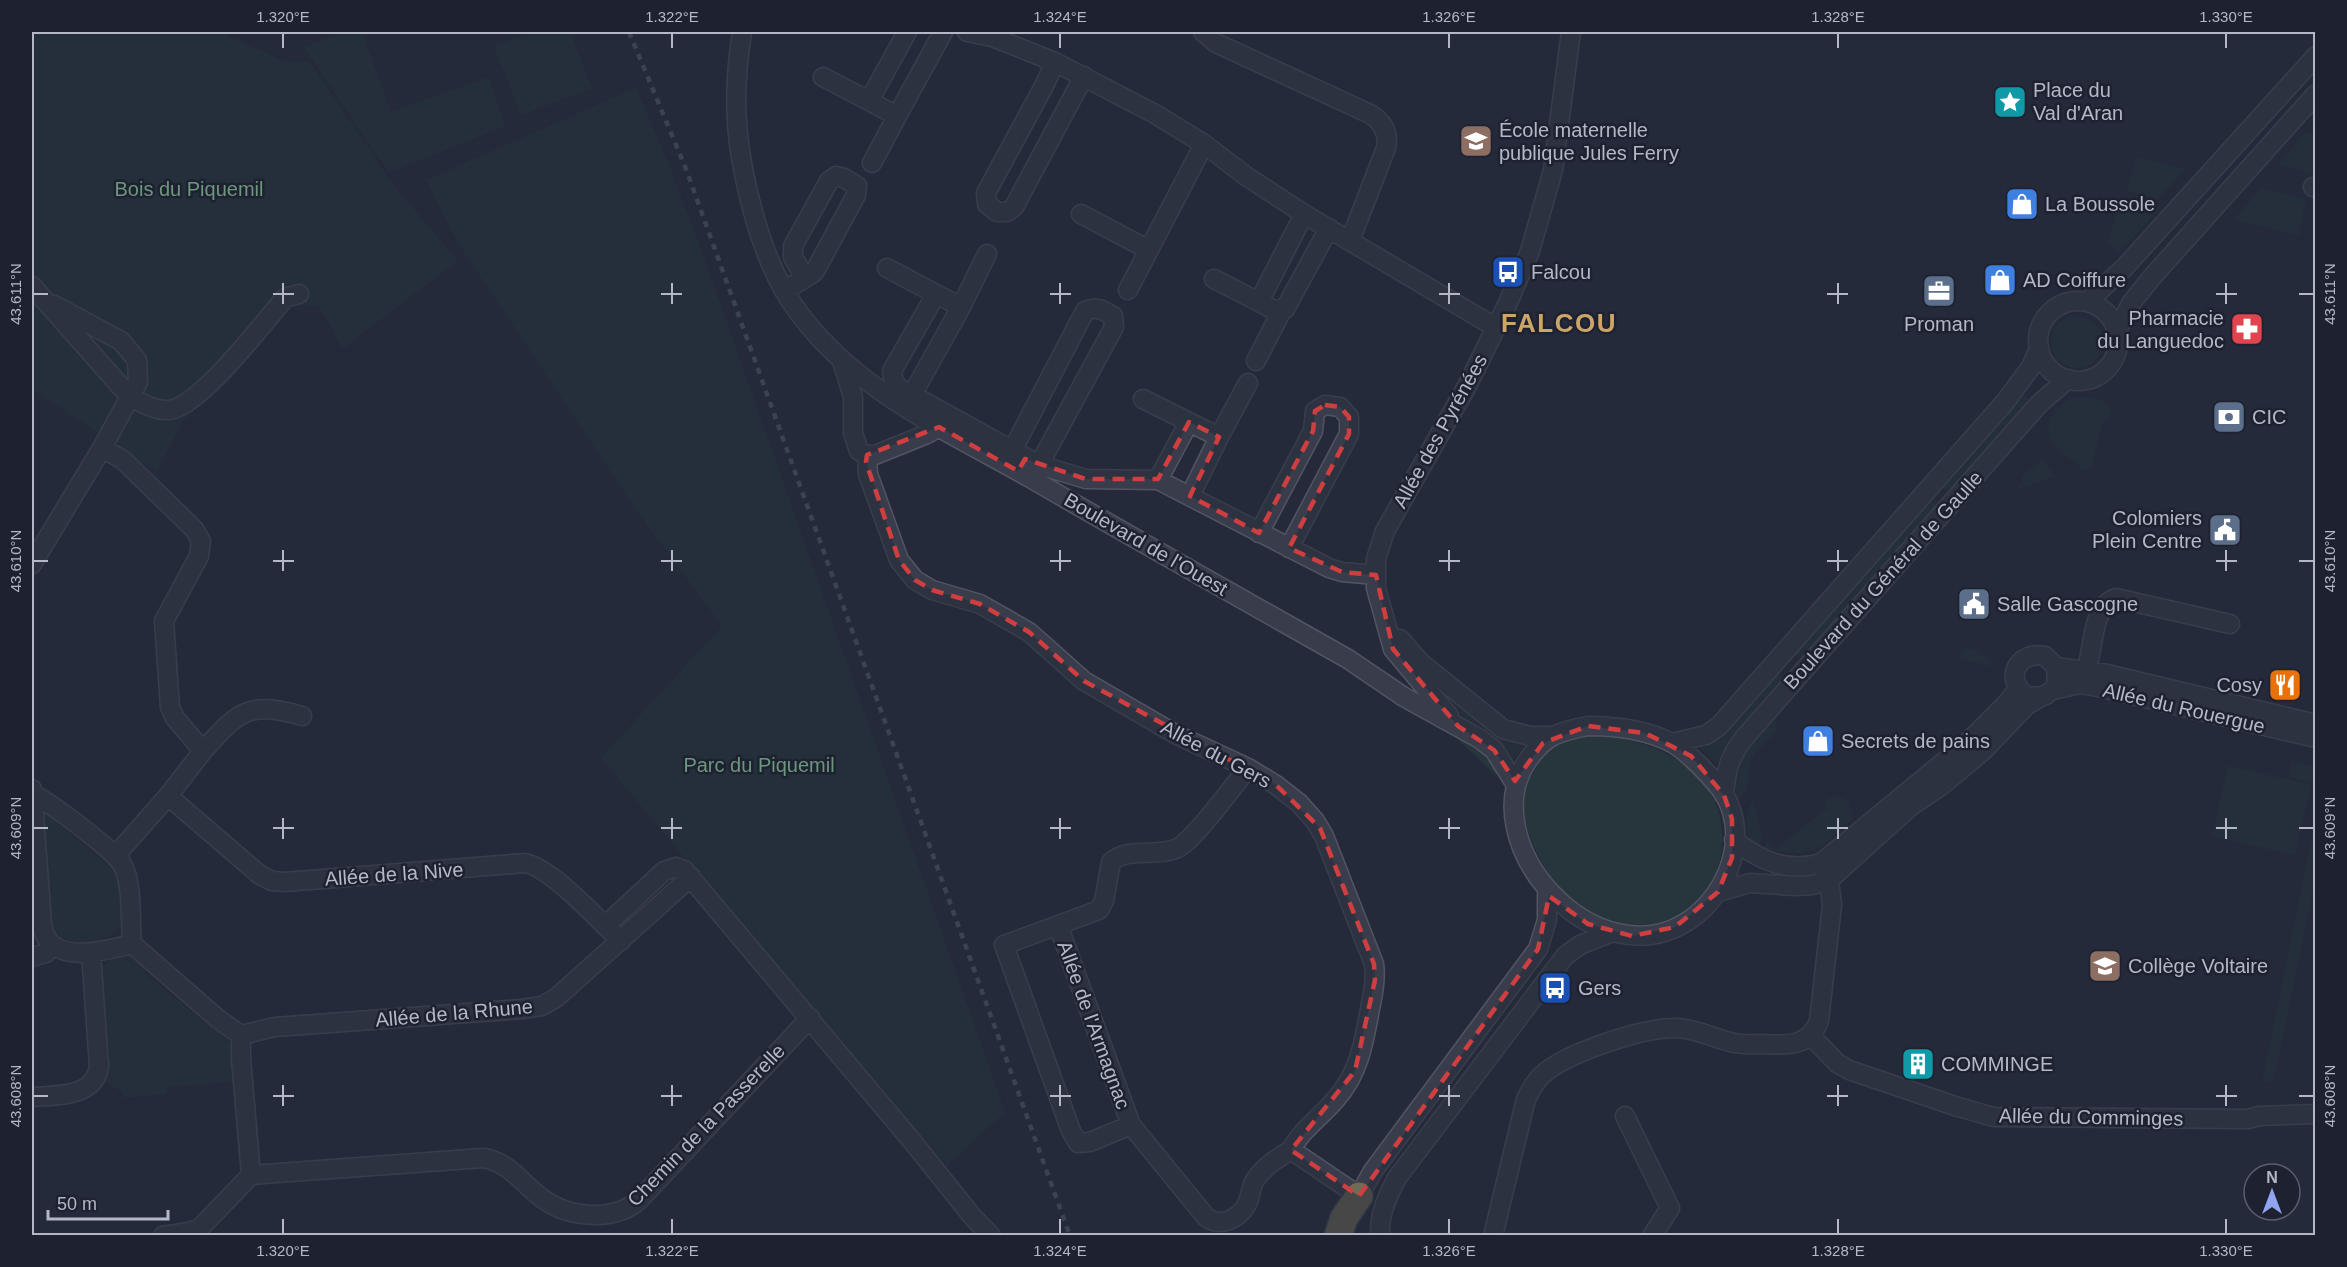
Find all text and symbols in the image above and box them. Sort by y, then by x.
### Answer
text: 1.320°E [256,8,310,25]
text: 1.322°E [645,8,699,25]
text: 1.324°E [1033,8,1087,25]
text: 1.326°E [1422,8,1476,25]
text: 1.328°E [1811,8,1865,25]
text: 1.330°E [2199,8,2253,25]
place label: Place du Val d'Aran [2033,79,2123,124]
place icon: Place du Val d'Aran [1992,84,2028,120]
place label: École maternelle publique Jules Ferry [1499,119,1679,164]
school or university icon: École maternelle publique Jules Ferry [1458,123,1494,159]
park label: Bois du Piquemil [115,178,263,200]
shop icon: La Boussole [2004,186,2040,222]
place label: La Boussole [2045,193,2155,215]
bus stop icon: Falcou [1490,254,1526,290]
place label: Falcou [1531,261,1591,283]
shop icon: AD Coiffure [1982,262,2018,298]
text: 43.611°N [7,263,24,325]
text: 43.611°N [2321,263,2338,325]
place label: AD Coiffure [2023,269,2126,291]
office icon: Proman [1921,273,1957,309]
place label: Pharmacie du Languedoc [2097,307,2224,352]
district label: FALCOU [1501,308,1617,338]
pharmacy icon: Pharmacie du Languedoc [2229,311,2265,347]
place label: Proman [1904,313,1974,335]
street label: Allée des Pyrénées [1389,350,1491,512]
bank icon: CIC [2211,399,2247,435]
place label: CIC [2252,406,2286,428]
street label: Boulevard du Général de Gaulle [1779,466,1987,694]
street label: Boulevard de l'Ouest [1060,488,1232,600]
place label: Colomiers Plein Centre [2092,507,2202,552]
public building icon: Colomiers Plein Centre [2207,512,2243,548]
text: 43.610°N [7,530,24,592]
text: 43.610°N [2321,530,2338,592]
public building icon: Salle Gascogne [1956,586,1992,622]
place label: Salle Gascogne [1997,593,2138,615]
restaurant icon: Cosy [2267,667,2303,703]
place label: Cosy [2216,674,2262,696]
street label: Allée du Rouergue [2101,679,2267,737]
street label: Allée du Gers [1157,716,1275,792]
shop icon: Secrets de pains [1800,723,1836,759]
place label: Secrets de pains [1841,730,1990,752]
park label: Parc du Piquemil [683,754,835,776]
text: 43.609°N [7,797,24,859]
text: 43.609°N [2321,797,2338,859]
street label: Allée de la Nive [324,858,464,890]
street label: Allée de l'Armagnac [1053,938,1135,1112]
school or university icon: Collège Voltaire [2087,948,2123,984]
place label: Collège Voltaire [2128,955,2268,977]
bus stop icon: Gers [1537,970,1573,1006]
place label: Gers [1578,977,1621,999]
street label: Allée de la Rhune [374,995,534,1031]
street label: Chemin de la Passerelle [623,1039,789,1211]
building icon: COMMINGE [1900,1046,1936,1082]
place label: COMMINGE [1941,1053,2053,1075]
text: 43.608°N [7,1065,24,1127]
text: 43.608°N [2321,1065,2338,1127]
street label: Allée du Comminges [1999,1104,2183,1130]
north arrow [2242,1162,2302,1222]
text: N [2266,1169,2278,1186]
scale bar [48,1183,168,1221]
text: 50 m [57,1194,97,1214]
text: 1.320°E [256,1242,310,1259]
text: 1.322°E [645,1242,699,1259]
text: 1.324°E [1033,1242,1087,1259]
text: 1.326°E [1422,1242,1476,1259]
text: 1.328°E [1811,1242,1865,1259]
text: 1.330°E [2199,1242,2253,1259]

